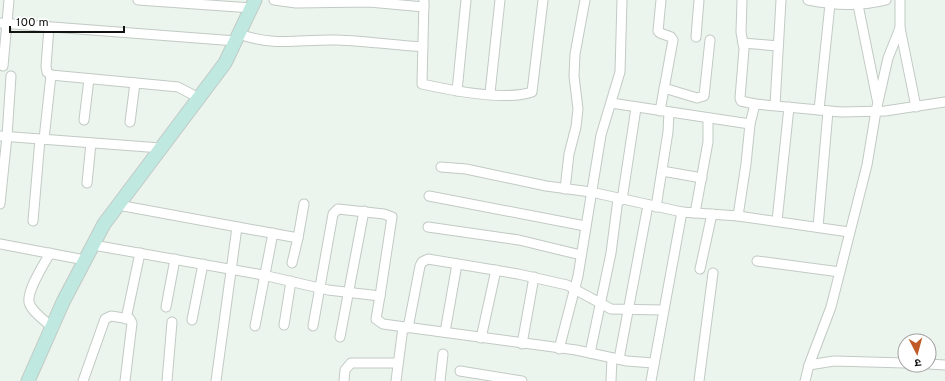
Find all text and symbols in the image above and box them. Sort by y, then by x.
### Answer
scale bar [10,8,124,34]
text: 100 m [16,15,49,31]
north arrow [897,333,937,373]
text: उ [913,355,922,369]

